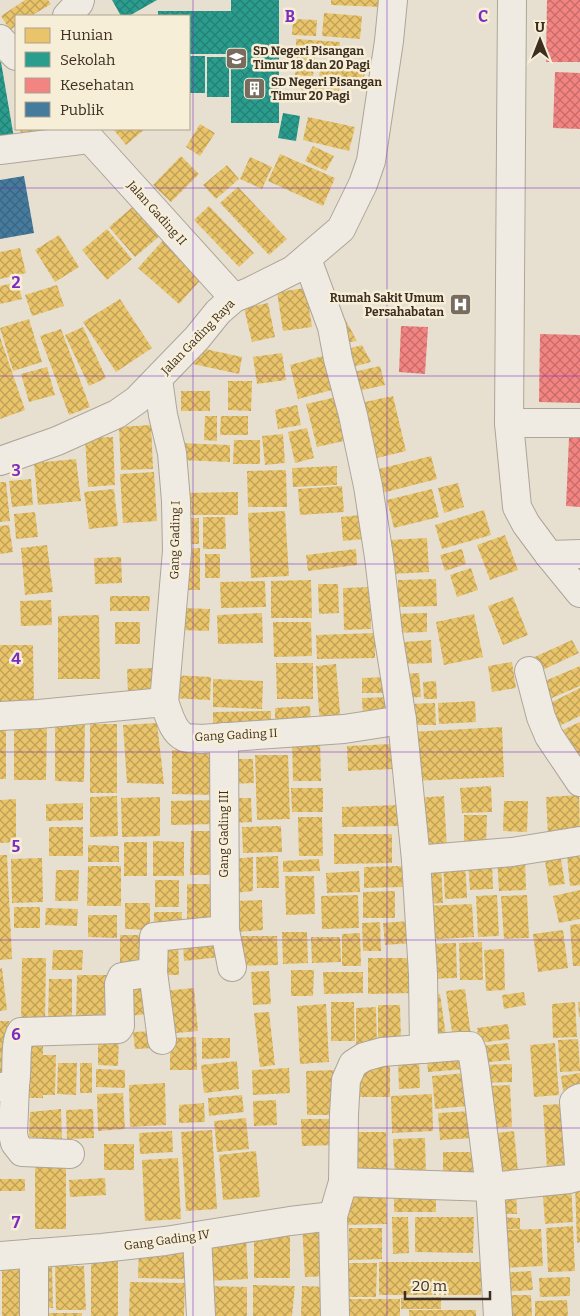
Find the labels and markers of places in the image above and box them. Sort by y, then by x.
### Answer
place label: SD Negeri Pisangan Timur 18 dan 20 Pagi [253,44,370,72]
school or university icon: SD Negeri Pisangan Timur 18 dan 20 Pagi [225,46,249,70]
place label: SD Negeri Pisangan Timur 20 Pagi [271,75,382,103]
building icon: SD Negeri Pisangan Timur 20 Pagi [243,77,267,101]
place label: Rumah Sakit Umum Persahabatan [330,291,445,319]
hospital icon: Rumah Sakit Umum Persahabatan [448,293,472,317]

